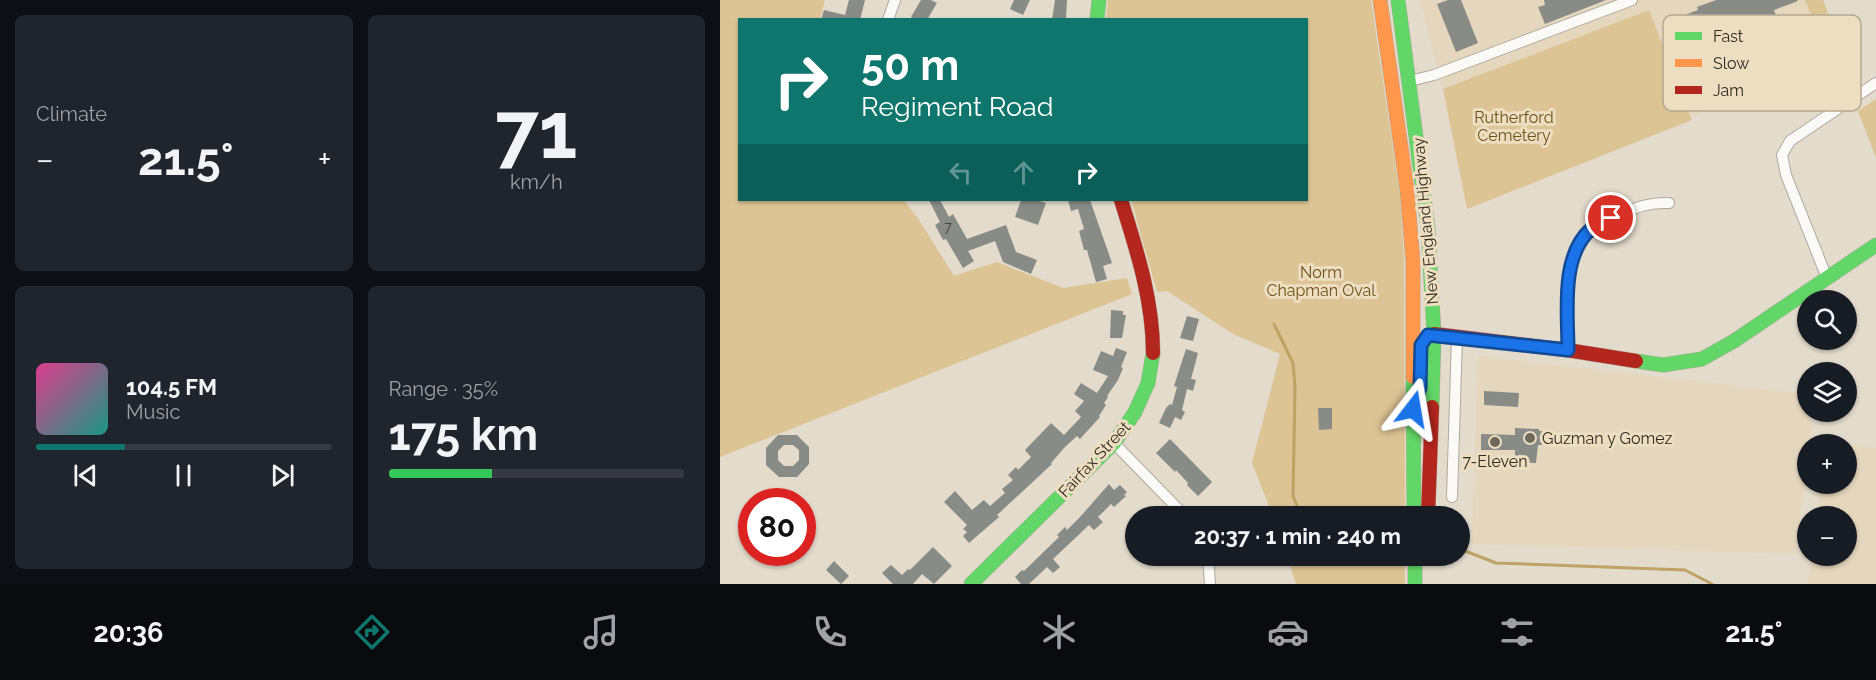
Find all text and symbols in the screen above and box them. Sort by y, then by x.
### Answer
legend [1663,15,1861,111]
text: Fast [1713,27,1744,46]
text: 50 m [861,41,959,90]
icon: right [762,42,840,120]
text: Slow [1713,54,1749,73]
text: Jam [1713,81,1744,100]
text: 71 [495,85,577,176]
text: Regiment Road [861,91,1054,122]
text: Climate [36,102,107,126]
park label: Rutherford Cemetery [1474,108,1554,145]
text: 21.5° [138,133,234,186]
street label: New England Highway [1409,136,1442,305]
text: − [36,140,54,179]
text: + [318,140,332,179]
icon: left [944,156,977,189]
icon: ahead [1007,156,1040,189]
icon: right [1070,156,1103,189]
text: km/h [510,170,563,194]
pin [1585,192,1636,243]
icon: arrive [1594,201,1627,234]
house number: 7 [944,219,952,235]
park label: Norm Chapman Oval [1266,263,1376,300]
map controls [1797,290,1857,566]
button: search [1797,290,1857,350]
button: layers [1797,362,1857,422]
text: 104.5 FM [126,374,217,400]
text: Range · 35% [389,377,498,401]
position arrow [1381,377,1445,441]
text: Music [126,400,180,424]
text: 175 km [389,408,538,461]
street label: Fairfax Street [1054,417,1135,501]
place label: Guzman y Gomez [1542,429,1673,448]
marker: Guzman y Gomez [1523,431,1537,445]
button: + [1797,434,1857,494]
marker: 7-Eleven [1488,435,1502,449]
place label: 7-Eleven [1462,452,1528,471]
icon: previous [69,459,102,492]
icon: pause [167,459,200,492]
icon: next [266,459,299,492]
speed limit sign: 80 [738,488,816,566]
button: − [1797,506,1857,566]
text: 20:37 · 1 min · 240 m [1194,523,1401,549]
icon: directions [351,611,393,653]
icon: music [580,611,622,653]
icon: phone [809,611,851,653]
icon: climate [1038,611,1080,653]
icon: car [1267,611,1309,653]
icon: filters [1496,611,1538,653]
text: 20:36 [94,617,163,648]
text: 21.5° [1725,617,1782,648]

